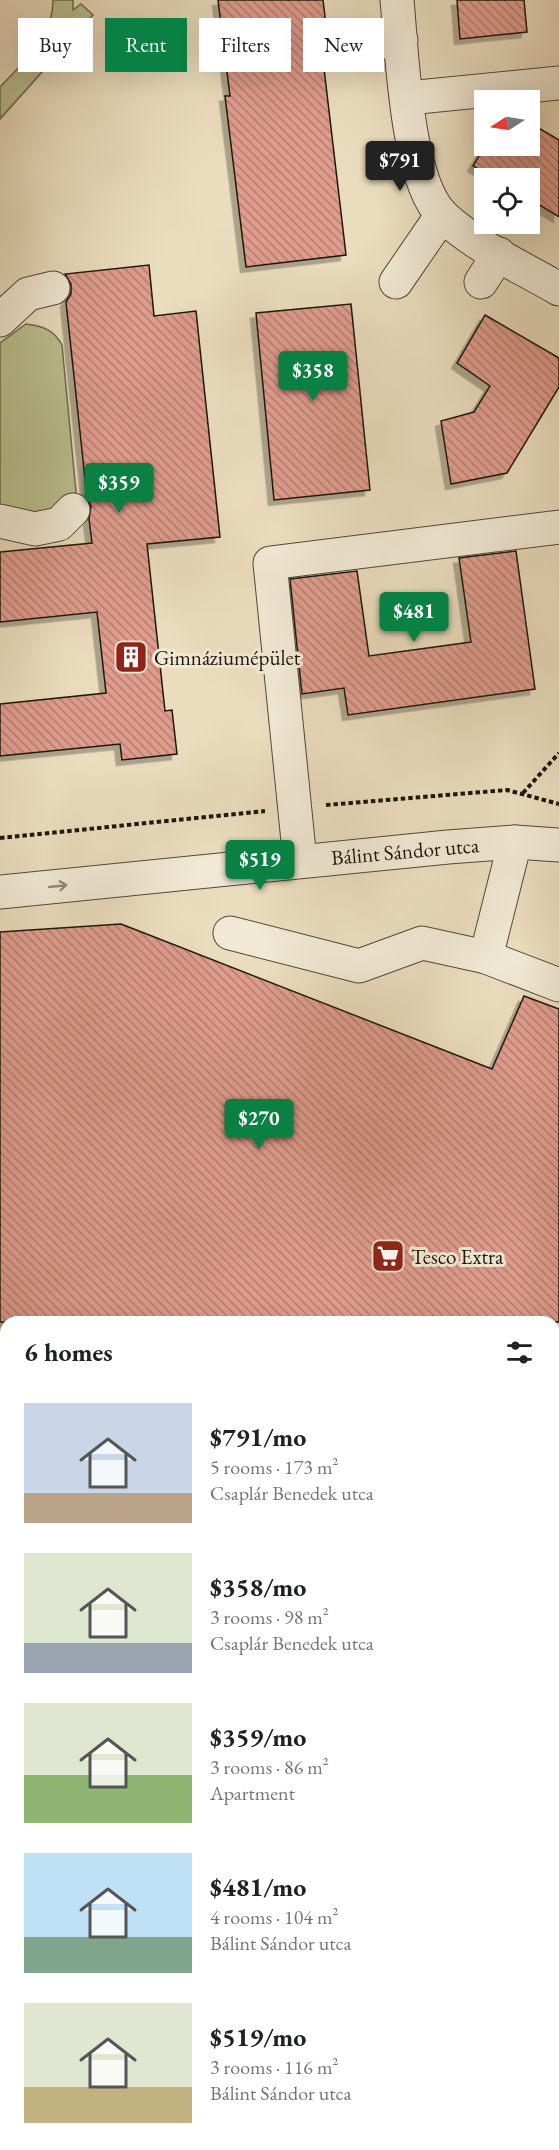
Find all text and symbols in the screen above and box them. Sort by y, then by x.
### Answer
chip: Buy [18,18,93,72]
chip: Rent [105,18,187,72]
chip: Filters [199,18,291,72]
chip: New [303,18,384,72]
north arrow [474,90,540,156]
map controls [474,90,540,234]
pin: $791 [364,141,436,192]
text: $791 [380,147,420,173]
button: locate [474,168,540,234]
pin: $358 [277,351,349,402]
text: $358 [293,357,333,383]
pin: $359 [83,463,155,514]
text: $359 [99,469,139,495]
pin: $481 [378,592,450,643]
text: $481 [394,598,434,624]
building icon: Gimnáziumépület [113,639,149,675]
place label: Gimnáziumépület [154,644,301,671]
street label: Bálint Sándor utca [330,831,481,871]
pin: $519 [224,840,296,891]
text: $519 [240,846,280,872]
one-way arrow [48,880,68,891]
pin: $270 [223,1099,295,1150]
text: $270 [239,1105,279,1131]
supermarket icon: Tesco Extra [370,1238,406,1274]
place label: Tesco Extra [411,1243,504,1270]
text: 6 homes [24,1335,113,1369]
icon: filters [503,1336,536,1369]
text: $791/mo [210,1420,306,1454]
icon: home [72,1427,144,1499]
text: 5 rooms · 173 m² [210,1454,338,1480]
text: Csaplár Benedek utca [210,1480,374,1506]
text: $358/mo [210,1570,306,1604]
icon: home [72,1577,144,1649]
text: 3 rooms · 98 m² [210,1604,329,1630]
text: Csaplár Benedek utca [210,1630,374,1656]
text: $359/mo [210,1720,306,1754]
icon: home [72,1727,144,1799]
text: 3 rooms · 86 m² [210,1754,329,1780]
text: Apartment [210,1780,295,1806]
text: $481/mo [210,1870,306,1904]
icon: home [72,1877,144,1949]
text: 4 rooms · 104 m² [210,1904,338,1930]
text: Bálint Sándor utca [210,1930,351,1956]
text: $519/mo [210,2020,306,2054]
icon: home [72,2027,144,2099]
text: 3 rooms · 116 m² [210,2054,338,2080]
text: Bálint Sándor utca [210,2080,351,2106]

